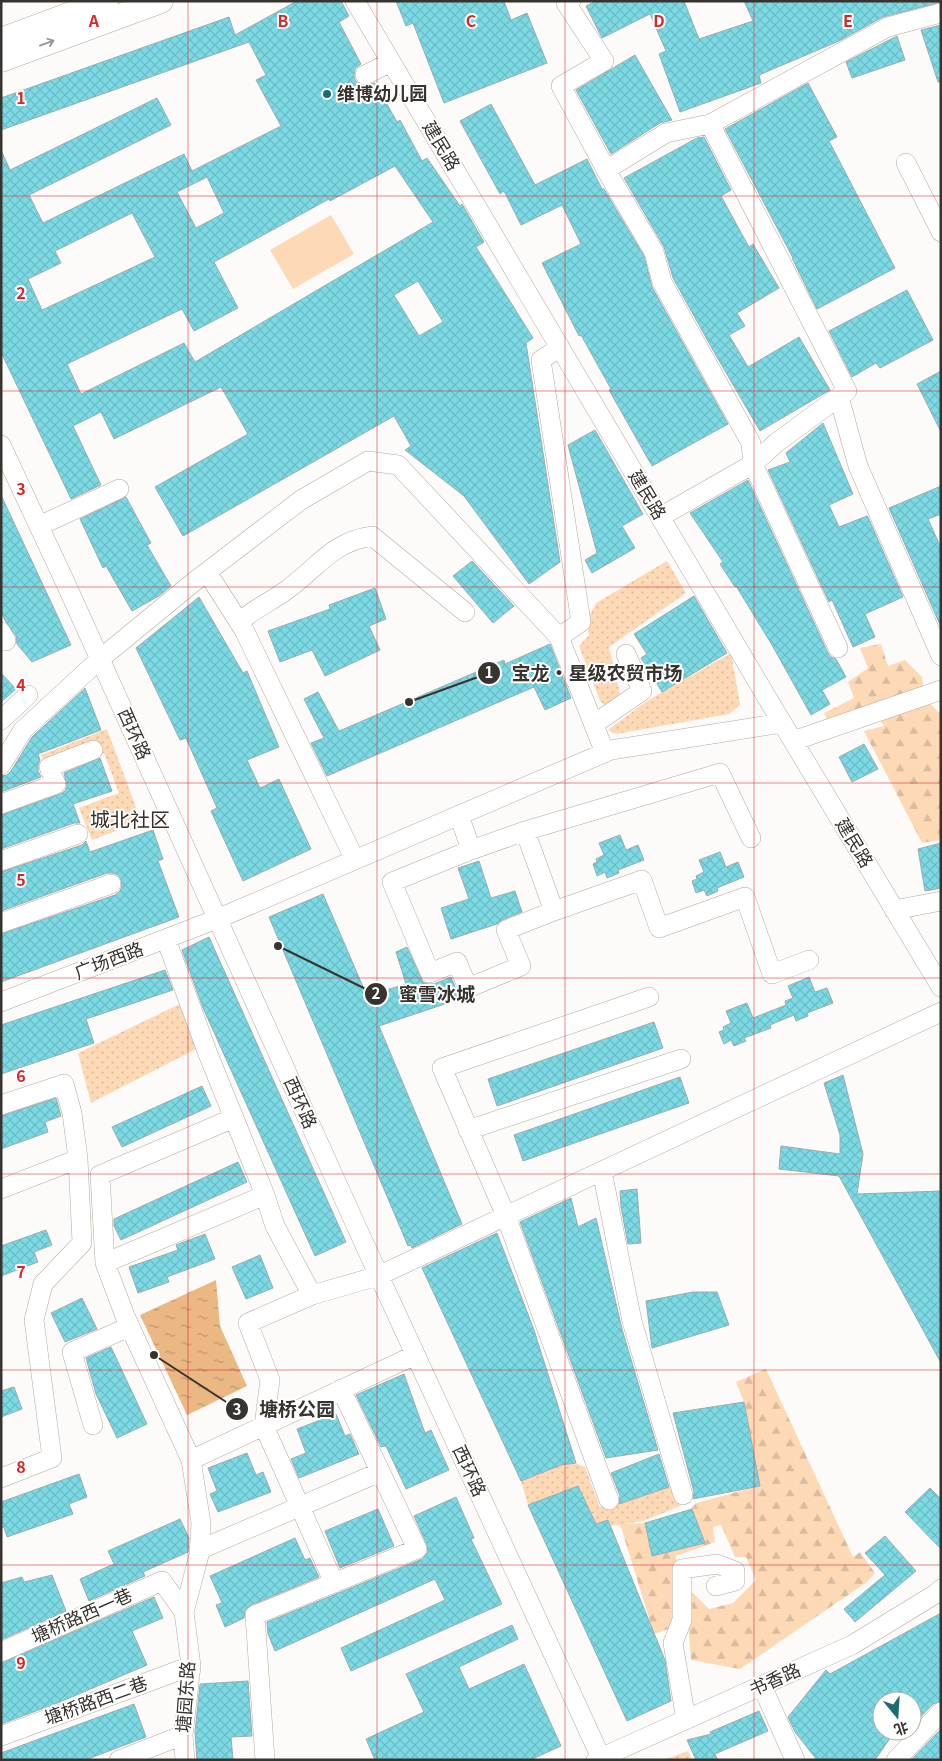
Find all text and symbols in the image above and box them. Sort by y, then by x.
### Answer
text: A [88,8,100,32]
text: B [278,8,289,32]
text: C [466,8,477,32]
text: D [653,8,665,32]
text: E [843,8,853,32]
one-way arrow [39,38,54,47]
place label: 维博幼儿园 [337,79,427,105]
text: 1 [16,85,26,109]
marker: 维博幼儿园 [321,88,333,100]
street label: 建民路 [418,115,468,175]
text: 2 [16,280,26,304]
street label: 建民路 [624,464,674,524]
text: 3 [16,476,26,500]
callout: 宝龙·星级农贸市场 [476,656,692,690]
text: 宝龙·星级农贸市场 [511,658,683,685]
text: 1 [485,661,493,682]
text: 4 [16,672,26,696]
street label: 西环路 [113,703,159,763]
district label: 城北社区 [90,804,170,833]
street label: 建民路 [831,812,881,872]
text: 5 [16,867,26,891]
street label: 广场西路 [70,934,147,984]
callout: 蜜雪冰城 [364,977,485,1011]
text: 蜜雪冰城 [399,979,475,1006]
text: 2 [372,982,381,1003]
text: 6 [16,1063,26,1087]
street label: 西环路 [279,1072,325,1132]
text: 7 [16,1259,26,1283]
callout: 塘桥公园 [224,1392,345,1426]
text: 塘桥公园 [259,1394,335,1421]
text: 3 [233,1398,242,1419]
street label: 西环路 [448,1440,494,1500]
text: 8 [16,1454,26,1478]
street label: 塘桥路西一巷 [27,1580,136,1648]
text: 9 [16,1650,26,1674]
street label: 书香路 [744,1655,804,1701]
street label: 塘园东路 [169,1660,199,1734]
street label: 塘桥路西二巷 [40,1668,151,1730]
north arrow [872,1691,922,1741]
text: 北 [892,1718,911,1741]

